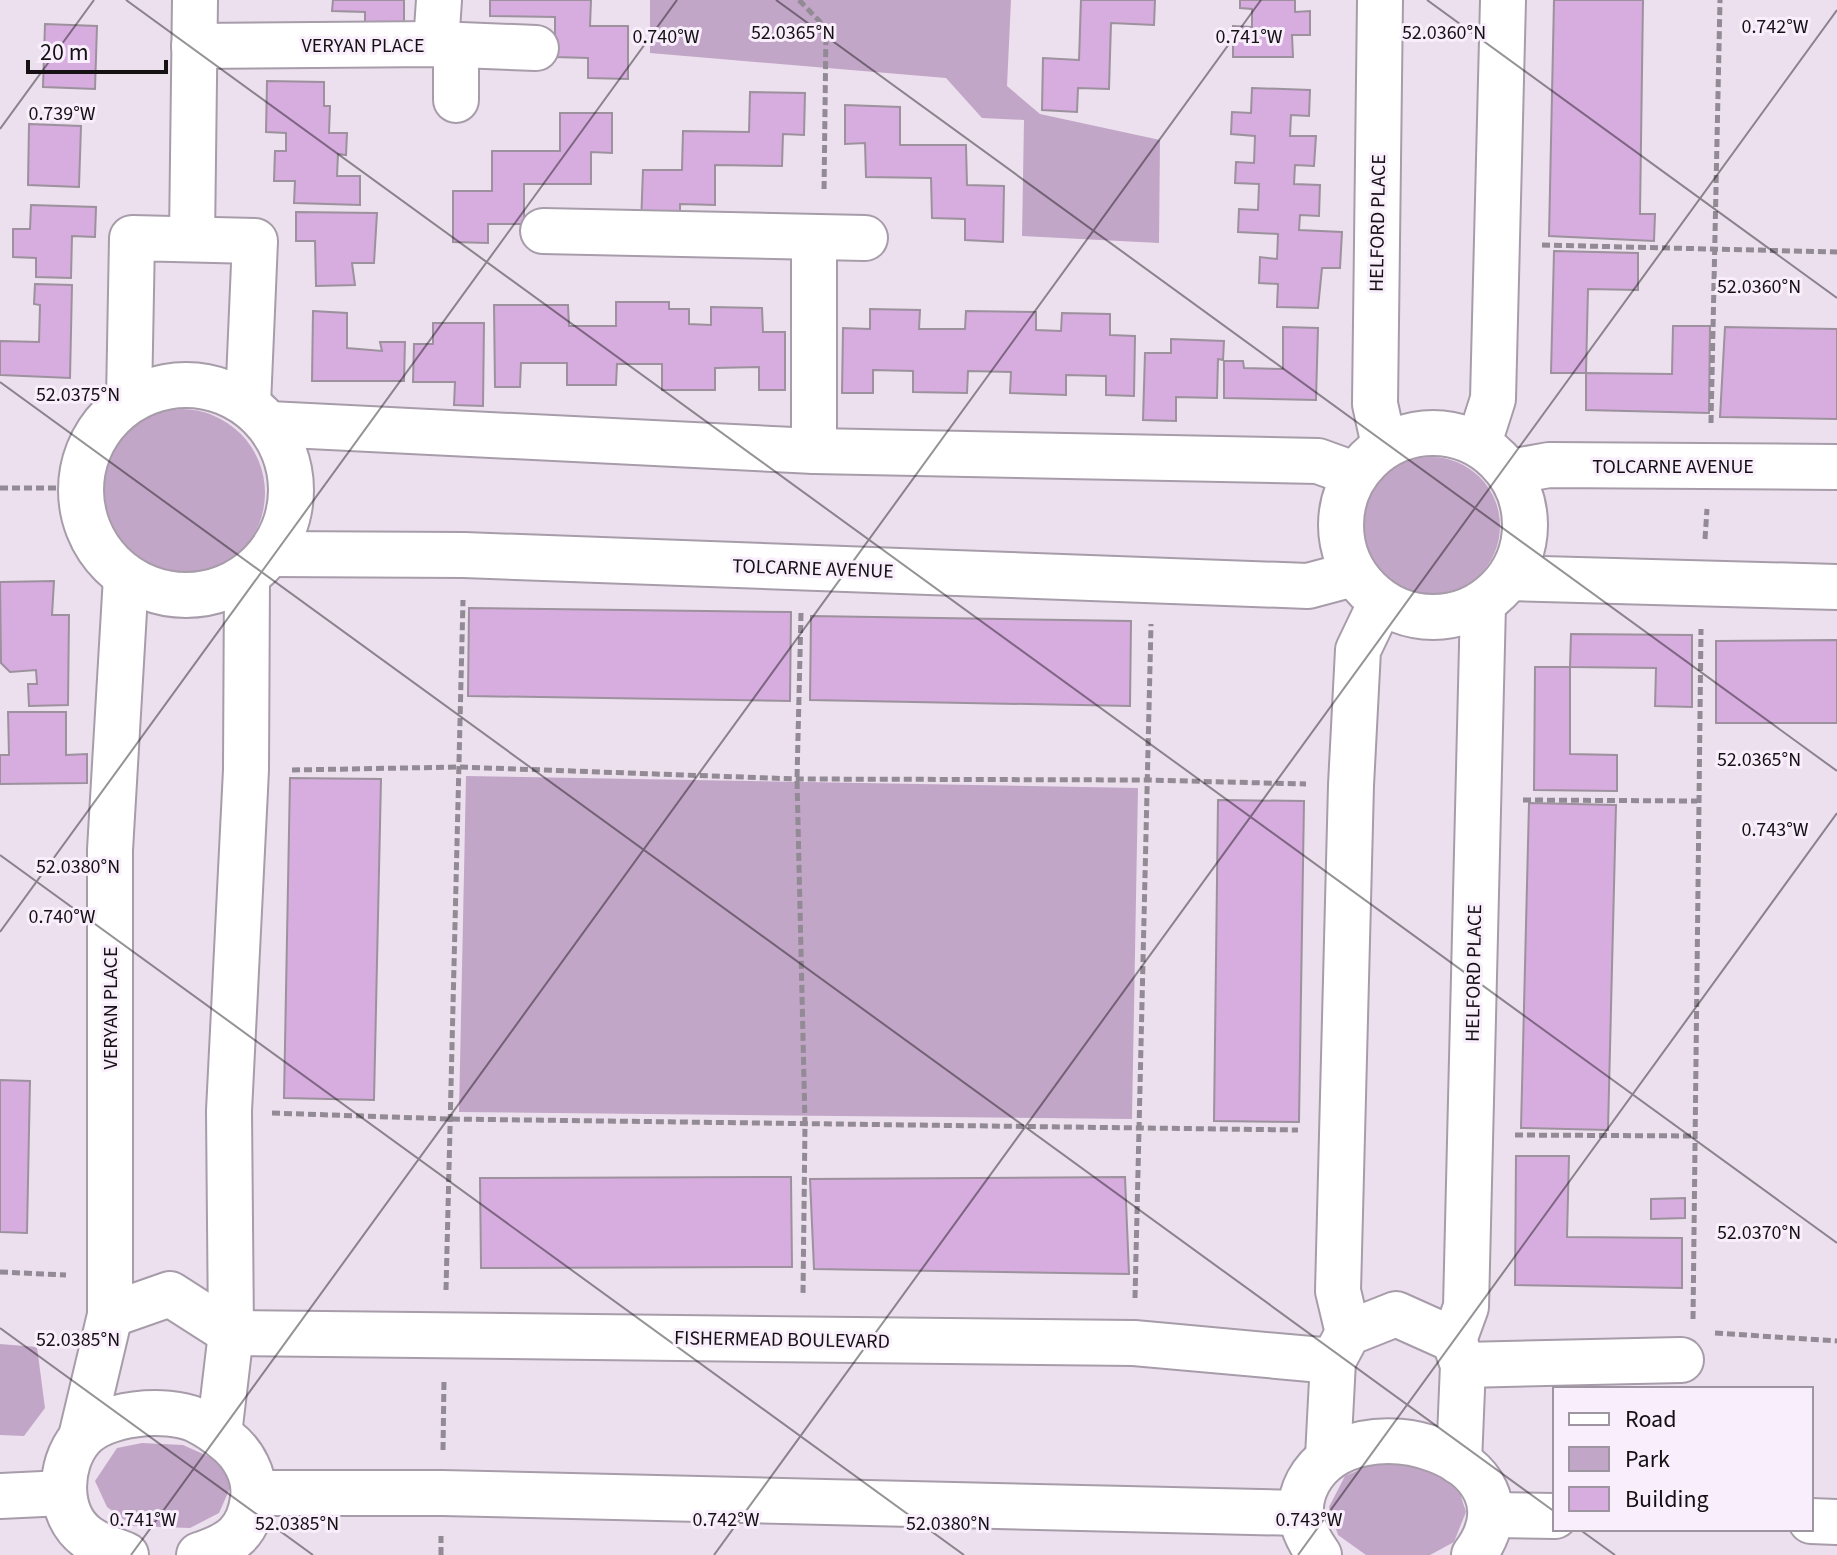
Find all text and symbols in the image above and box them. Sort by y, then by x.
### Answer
text: 0.742°W [1741,13,1809,41]
text: 52.0365°N [751,19,835,47]
text: 52.0360°N [1402,19,1486,47]
text: 0.740°W [632,23,700,51]
text: 0.741°W [1215,23,1283,51]
scale bar [28,24,166,74]
street label: VERYAN PLACE [302,32,424,60]
text: 20 m [40,35,89,70]
text: 0.739°W [28,100,96,128]
street label: HELFORD PLACE [1363,154,1393,292]
text: 52.0360°N [1717,273,1801,301]
text: 52.0375°N [36,381,120,409]
street label: TOLCARNE AVENUE [1592,453,1754,481]
street label: TOLCARNE AVENUE [732,552,894,586]
text: 52.0365°N [1717,746,1801,774]
text: 0.743°W [1741,816,1809,844]
text: 52.0380°N [36,853,120,881]
text: 0.740°W [28,903,96,931]
street label: HELFORD PLACE [1459,904,1489,1042]
street label: VERYAN PLACE [97,947,125,1069]
text: 52.0370°N [1717,1219,1801,1247]
street label: FISHERMEAD BOULEVARD [674,1324,890,1356]
text: 52.0385°N [36,1326,120,1354]
legend [1553,1387,1813,1531]
text: Road [1625,1402,1677,1437]
text: Park [1625,1442,1670,1477]
text: Building [1625,1482,1709,1517]
text: 0.741°W [109,1506,177,1534]
text: 0.742°W [692,1506,760,1534]
text: 0.743°W [1275,1506,1343,1534]
text: 52.0385°N [255,1510,339,1538]
text: 52.0380°N [906,1510,990,1538]

